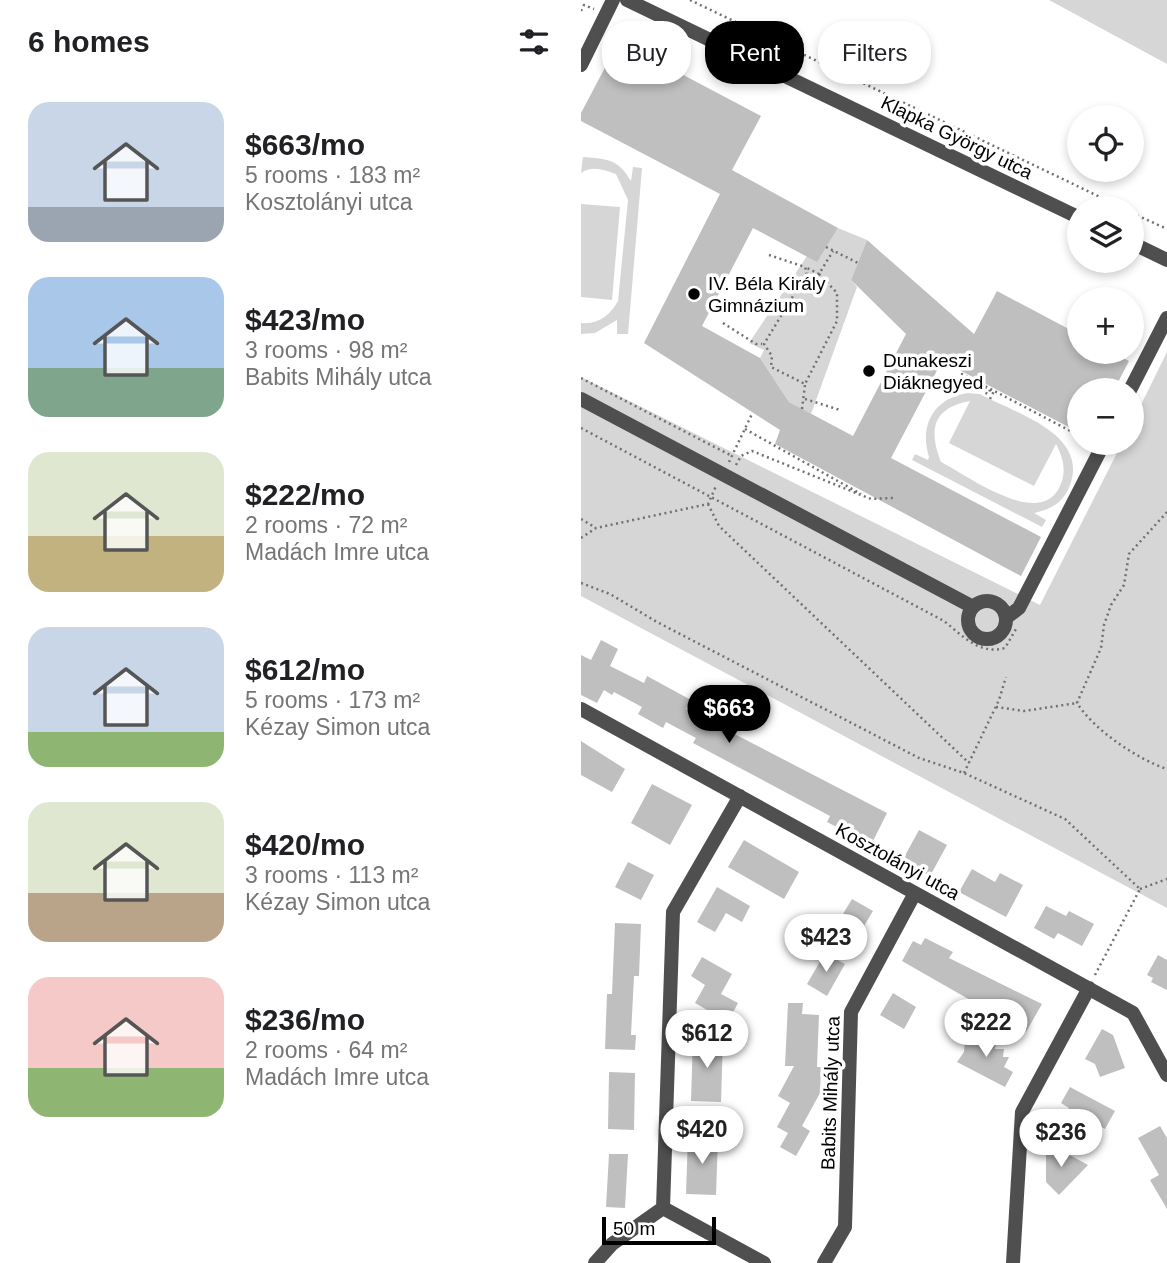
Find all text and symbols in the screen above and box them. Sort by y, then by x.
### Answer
chip: Buy [602,21,691,84]
chip: Rent [705,21,804,84]
chip: Filters [818,21,931,84]
icon: filters [515,23,553,61]
text: 6 homes [28,25,150,58]
street label: Klapka György utca [878,92,1036,183]
map controls [1067,105,1144,455]
button: locate [1067,105,1144,182]
text: $663/mo [245,128,365,161]
icon: home [84,130,168,214]
text: 5 rooms · 183 m² [245,162,420,188]
text: Kosztolányi utca [245,189,412,215]
button: layers [1067,196,1144,273]
place label: IV. Béla Király Gimnázium [708,273,826,316]
marker: IV. Béla Király Gimnázium [686,286,702,302]
button: + [1067,287,1144,364]
text: $423/mo [245,303,365,336]
icon: home [84,305,168,389]
text: 3 rooms · 98 m² [245,337,407,363]
place label: Dunakeszi Diáknegyed [883,350,983,393]
marker: Dunakeszi Diáknegyed [861,363,877,379]
text: Babits Mihály utca [245,364,432,390]
button: − [1067,378,1144,455]
text: $222/mo [245,478,365,511]
icon: home [84,480,168,564]
text: 2 rooms · 72 m² [245,512,407,538]
text: Madách Imre utca [245,539,429,565]
text: $612/mo [245,653,365,686]
icon: home [84,655,168,739]
pin: $663 [688,686,770,745]
text: 5 rooms · 173 m² [245,687,420,713]
text: $663 [703,695,755,721]
text: Kézay Simon utca [245,714,430,740]
street label: Kosztolányi utca [832,819,964,904]
text: $420/mo [245,828,365,861]
icon: home [84,830,168,914]
text: 3 rooms · 113 m² [245,862,418,888]
text: Kézay Simon utca [245,889,430,915]
pin: $423 [785,914,867,974]
text: $423 [800,924,852,950]
pin: $222 [945,1000,1027,1059]
text: $236/mo [245,1003,365,1036]
icon: home [84,1005,168,1089]
text: $222 [960,1009,1012,1035]
pin: $612 [666,1010,748,1070]
street label: Babits Mihály utca [817,1015,844,1170]
text: $612 [681,1020,733,1046]
text: 2 rooms · 64 m² [245,1037,407,1063]
text: Madách Imre utca [245,1064,429,1090]
pin: $420 [661,1106,743,1166]
pin: $236 [1020,1110,1102,1169]
text: $420 [676,1116,728,1142]
text: $236 [1035,1119,1087,1145]
scale bar [602,1214,716,1246]
text: 50 m [613,1218,655,1239]

